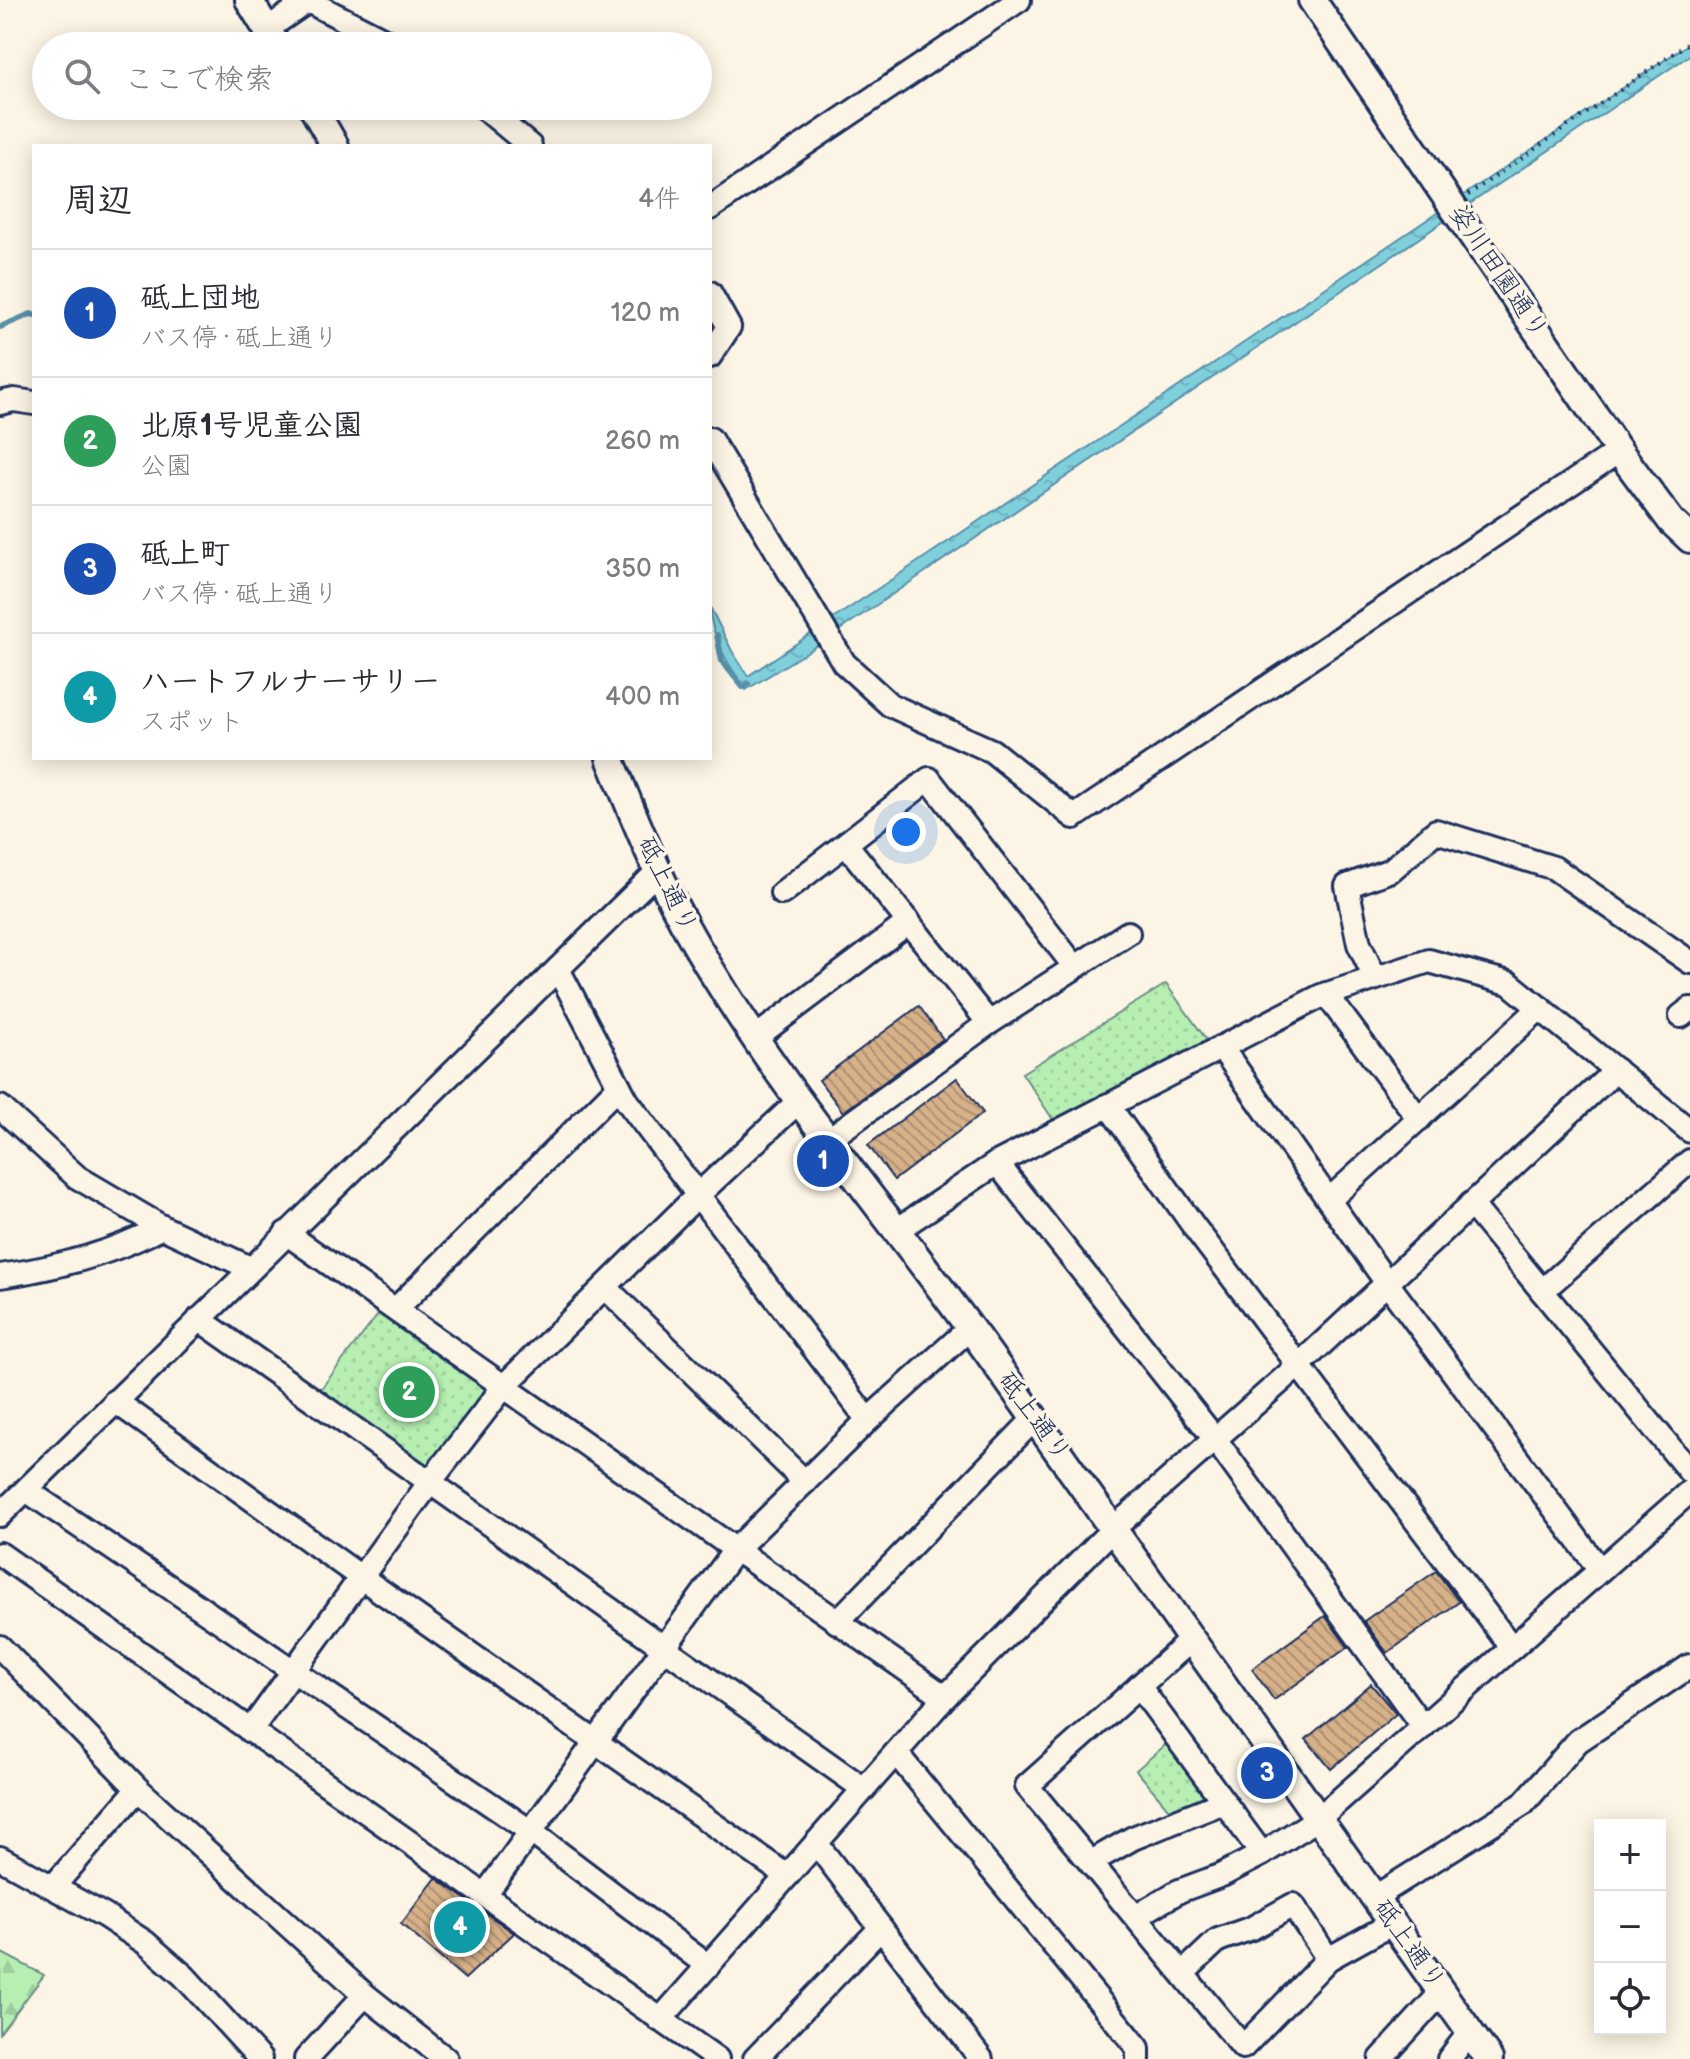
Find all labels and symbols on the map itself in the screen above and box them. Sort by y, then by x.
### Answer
street label: 姿川田園通り [1442,199,1554,345]
your location [886,812,926,852]
street label: 砥上通り [630,831,704,939]
pin: 1 [797,1131,849,1191]
pin: 2 [383,1362,435,1422]
street label: 砥上通り [991,1366,1077,1468]
pin: 3 [1241,1743,1293,1803]
street label: 砥上通り [1366,1894,1452,1996]
pin: 4 [434,1897,486,1957]

